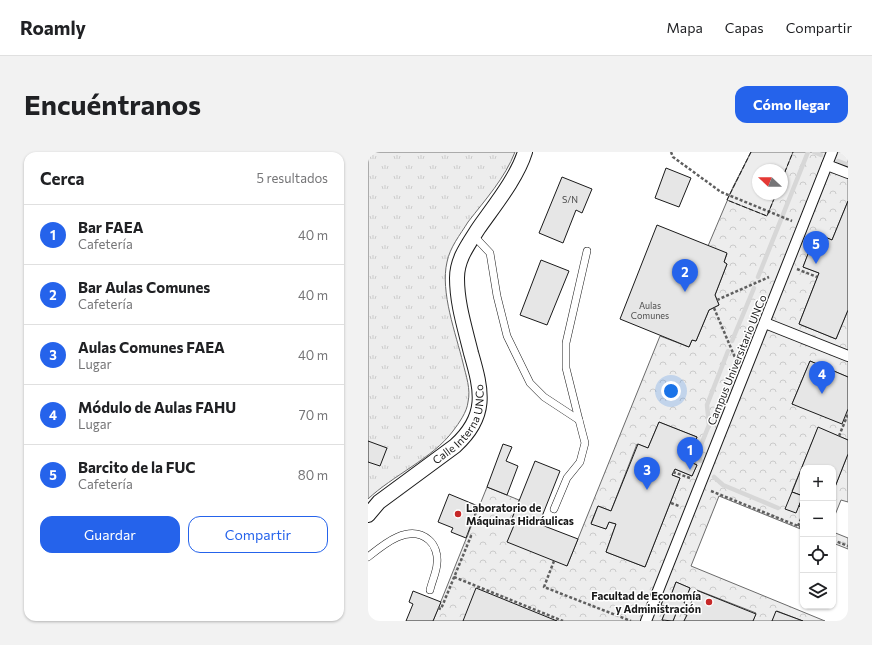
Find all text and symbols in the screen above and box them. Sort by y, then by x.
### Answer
text: Roamly [20,16,86,39]
text: Mapa [667,19,703,36]
text: Capas [725,19,764,36]
text: Compartir [786,19,852,36]
button: Cómo llegar [735,86,848,123]
text: Encuéntranos [24,87,201,121]
north arrow [752,164,788,200]
text: Cerca [40,168,85,189]
text: 5 resultados [257,170,328,186]
house number: S/N [562,194,578,205]
text: Bar FAEA [78,218,143,236]
text: 1 [50,227,56,243]
text: 40 m [298,227,328,243]
pin: 5 [803,231,829,264]
text: Cafetería [78,236,133,252]
pin: 2 [672,259,698,292]
text: Bar Aulas Comunes [78,278,210,296]
text: 2 [49,287,57,303]
text: 40 m [298,287,328,303]
street label: Campus Universitario UNCo [704,292,769,427]
text: Cafetería [78,296,133,312]
house number: Aulas Comunes [631,300,669,321]
text: Aulas Comunes FAEA [78,338,225,356]
text: 3 [49,347,57,363]
text: 40 m [298,347,328,363]
text: Lugar [78,356,112,372]
pin: 4 [809,361,835,394]
your location [661,381,681,401]
street label: Calle Interna UNCo [430,383,486,466]
text: Módulo de Aulas FAHU [78,398,236,416]
text: 4 [49,407,57,423]
text: 70 m [299,407,328,423]
text: Lugar [78,416,112,432]
pin: 1 [677,437,703,470]
pin: 3 [634,457,660,490]
text: Barcito de la FUC [78,458,196,476]
map controls [800,465,836,609]
button: + [800,465,836,501]
text: 5 [49,467,57,483]
text: 80 m [298,467,328,483]
text: Cafetería [78,476,133,492]
place label: Laboratorio de Máquinas Hidráulicas [466,501,574,527]
button: − [800,501,836,537]
marker: Laboratorio de Máquinas Hidráulicas [453,509,463,519]
button: Guardar [40,516,180,553]
button: Compartir [188,516,328,553]
button: locate [800,537,836,573]
button: layers [800,573,836,609]
place label: Facultad de Economía y Administración [591,589,701,615]
marker: Facultad de Economía y Administración [704,597,714,607]

